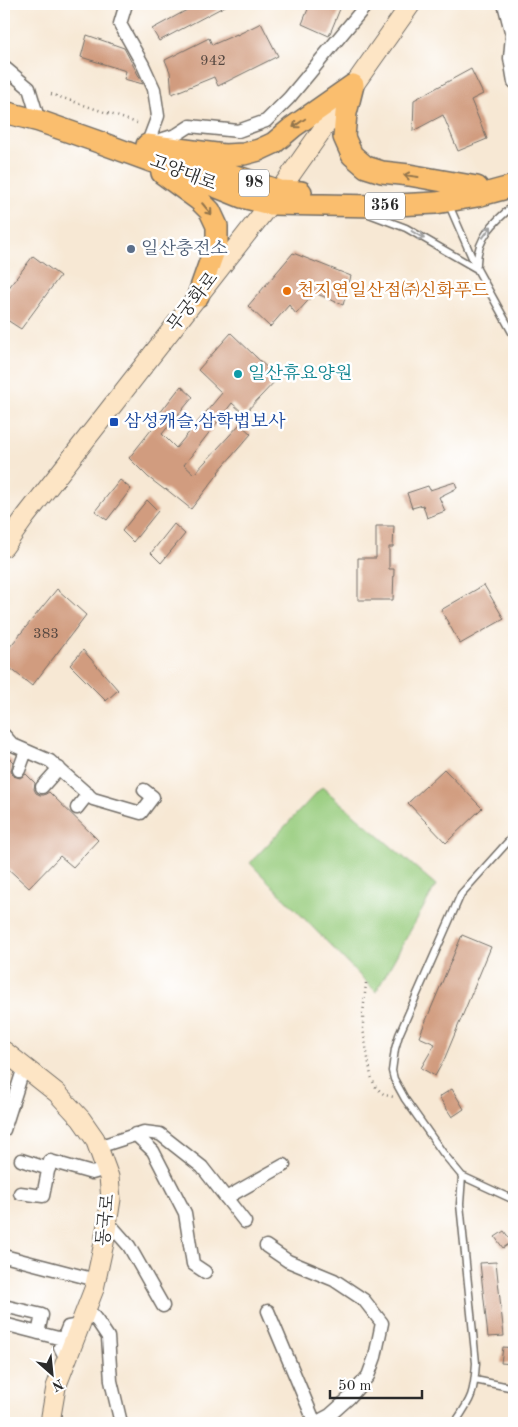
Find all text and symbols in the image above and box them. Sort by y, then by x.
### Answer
house number: 942 [200,54,226,69]
one-way arrow [292,118,306,128]
street label: 고양대로 [147,151,219,194]
road number: 98 [239,170,269,197]
one-way arrow [404,171,420,181]
road number: 356 [365,192,405,220]
one-way arrow [202,202,213,215]
one-way arrow [482,225,492,239]
one-way arrow [410,230,424,240]
place label: 일산충전소 [141,238,228,258]
marker: 일산충전소 [125,243,137,255]
street label: 무궁화로 [164,268,222,335]
place label: 천지연일산점㈜신화푸드 [297,280,489,300]
marker: 천지연일산점㈜신화푸드 [281,285,293,297]
place label: 일산휴요양원 [248,363,352,383]
marker: 일산휴요양원 [232,368,244,380]
place label: 삼성캐슬,삼학법보사 [124,412,286,431]
marker: 삼성캐슬,삼학법보사 [108,416,120,428]
house number: 383 [33,627,59,642]
street label: 동국로 [93,1193,118,1247]
north arrow [28,1350,78,1400]
scale bar [330,1367,423,1399]
text: N [49,1376,65,1393]
text: 50 m [338,1379,372,1394]

